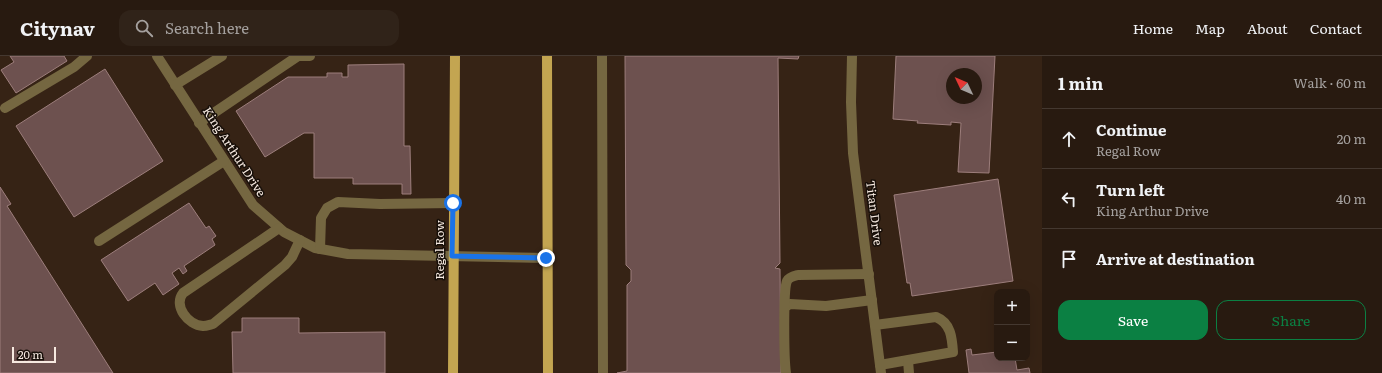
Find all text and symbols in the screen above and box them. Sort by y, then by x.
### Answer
search box [119,10,399,46]
text: Citynav [20,14,95,42]
text: Search here [165,16,249,39]
icon: search [133,17,155,39]
text: Home [1133,18,1173,38]
text: Map [1195,18,1225,38]
text: About [1247,18,1288,38]
text: Contact [1310,18,1362,38]
north arrow [946,68,982,104]
text: 1 min [1058,70,1103,95]
text: Walk · 60 m [1293,73,1366,92]
street label: King Arthur Drive [199,103,271,200]
text: Continue [1096,118,1166,141]
icon: ahead [1058,128,1080,150]
text: 20 m [1337,129,1366,148]
text: Regal Row [1096,141,1161,160]
text: Turn left [1096,178,1165,201]
street label: Titan Drive [862,179,888,246]
icon: left [1058,188,1080,210]
text: 40 m [1336,189,1366,208]
route start [444,194,462,212]
text: King Arthur Drive [1096,201,1209,220]
street label: Regal Row [430,220,448,280]
text: Arrive at destination [1096,247,1255,270]
icon: arrive [1058,248,1080,270]
route end [537,249,555,267]
map controls [994,289,1030,361]
button: + [994,289,1030,325]
button: Save [1058,300,1208,340]
button: Share [1216,300,1366,340]
button: − [994,325,1030,361]
scale bar [12,345,56,364]
text: 20 m [18,346,43,362]

